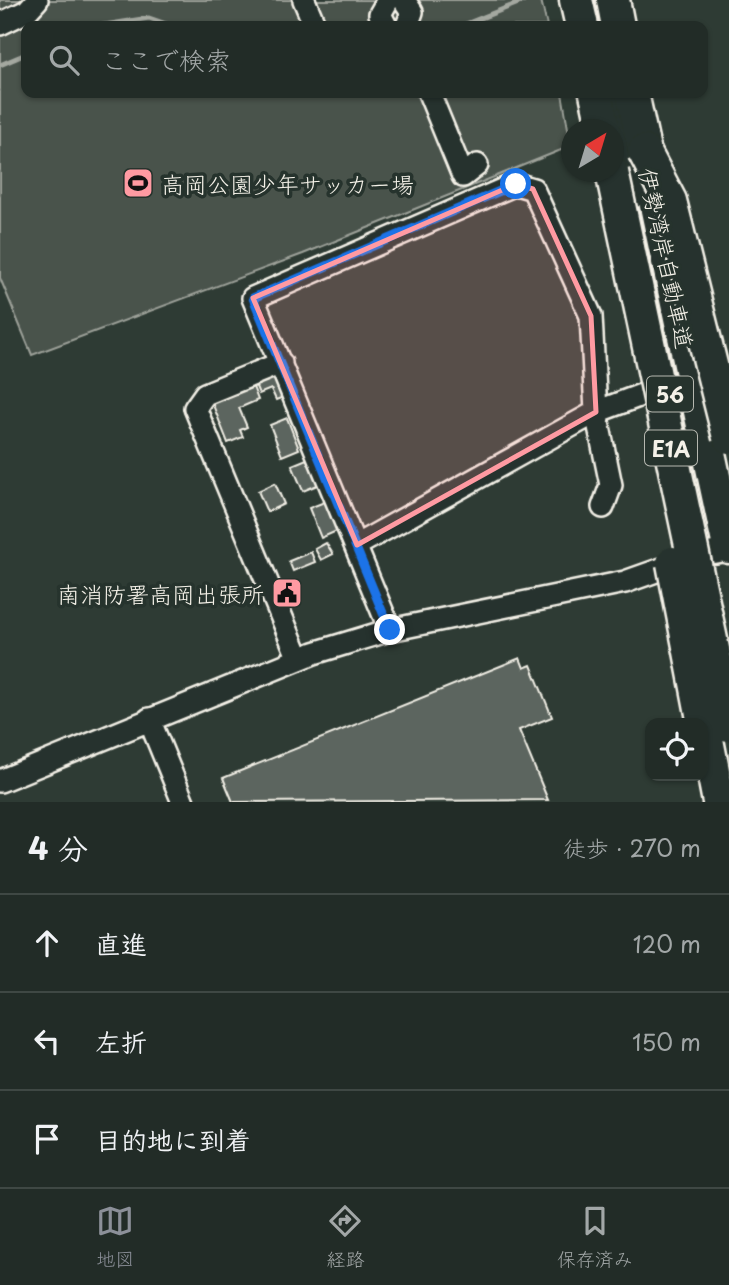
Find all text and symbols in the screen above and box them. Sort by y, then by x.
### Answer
search box [21,21,708,98]
text: ここで検索 [101,40,231,79]
icon: search [45,41,83,79]
north arrow [561,119,624,182]
street label: 伊勢湾岸自動車道 [631,164,703,352]
sports icon: 高岡公園少年サッカー場 [121,166,155,200]
place label: 高岡公園少年サッカー場 [161,166,414,201]
route start [500,168,531,199]
road number: 56 [647,376,693,412]
road number: E1A [645,430,697,466]
place label: 南消防署高岡出張所 [57,576,264,611]
public building icon: 南消防署高岡出張所 [270,576,304,610]
route end [374,614,405,645]
map controls [645,718,708,781]
button: locate [645,718,708,781]
text: 4 分 [28,825,88,870]
text: 徒歩 · 270 m [563,830,701,865]
icon: ahead [28,924,66,962]
text: 直進 [95,924,147,963]
text: 120 m [633,926,701,961]
icon: left [28,1022,66,1060]
text: 左折 [95,1022,147,1061]
text: 150 m [632,1024,701,1059]
icon: arrive [28,1120,66,1158]
text: 目的地に到着 [95,1120,251,1159]
tab: 地図 [96,1202,134,1272]
tab: 経路 [326,1202,365,1272]
tab: 保存済み [557,1202,633,1272]

